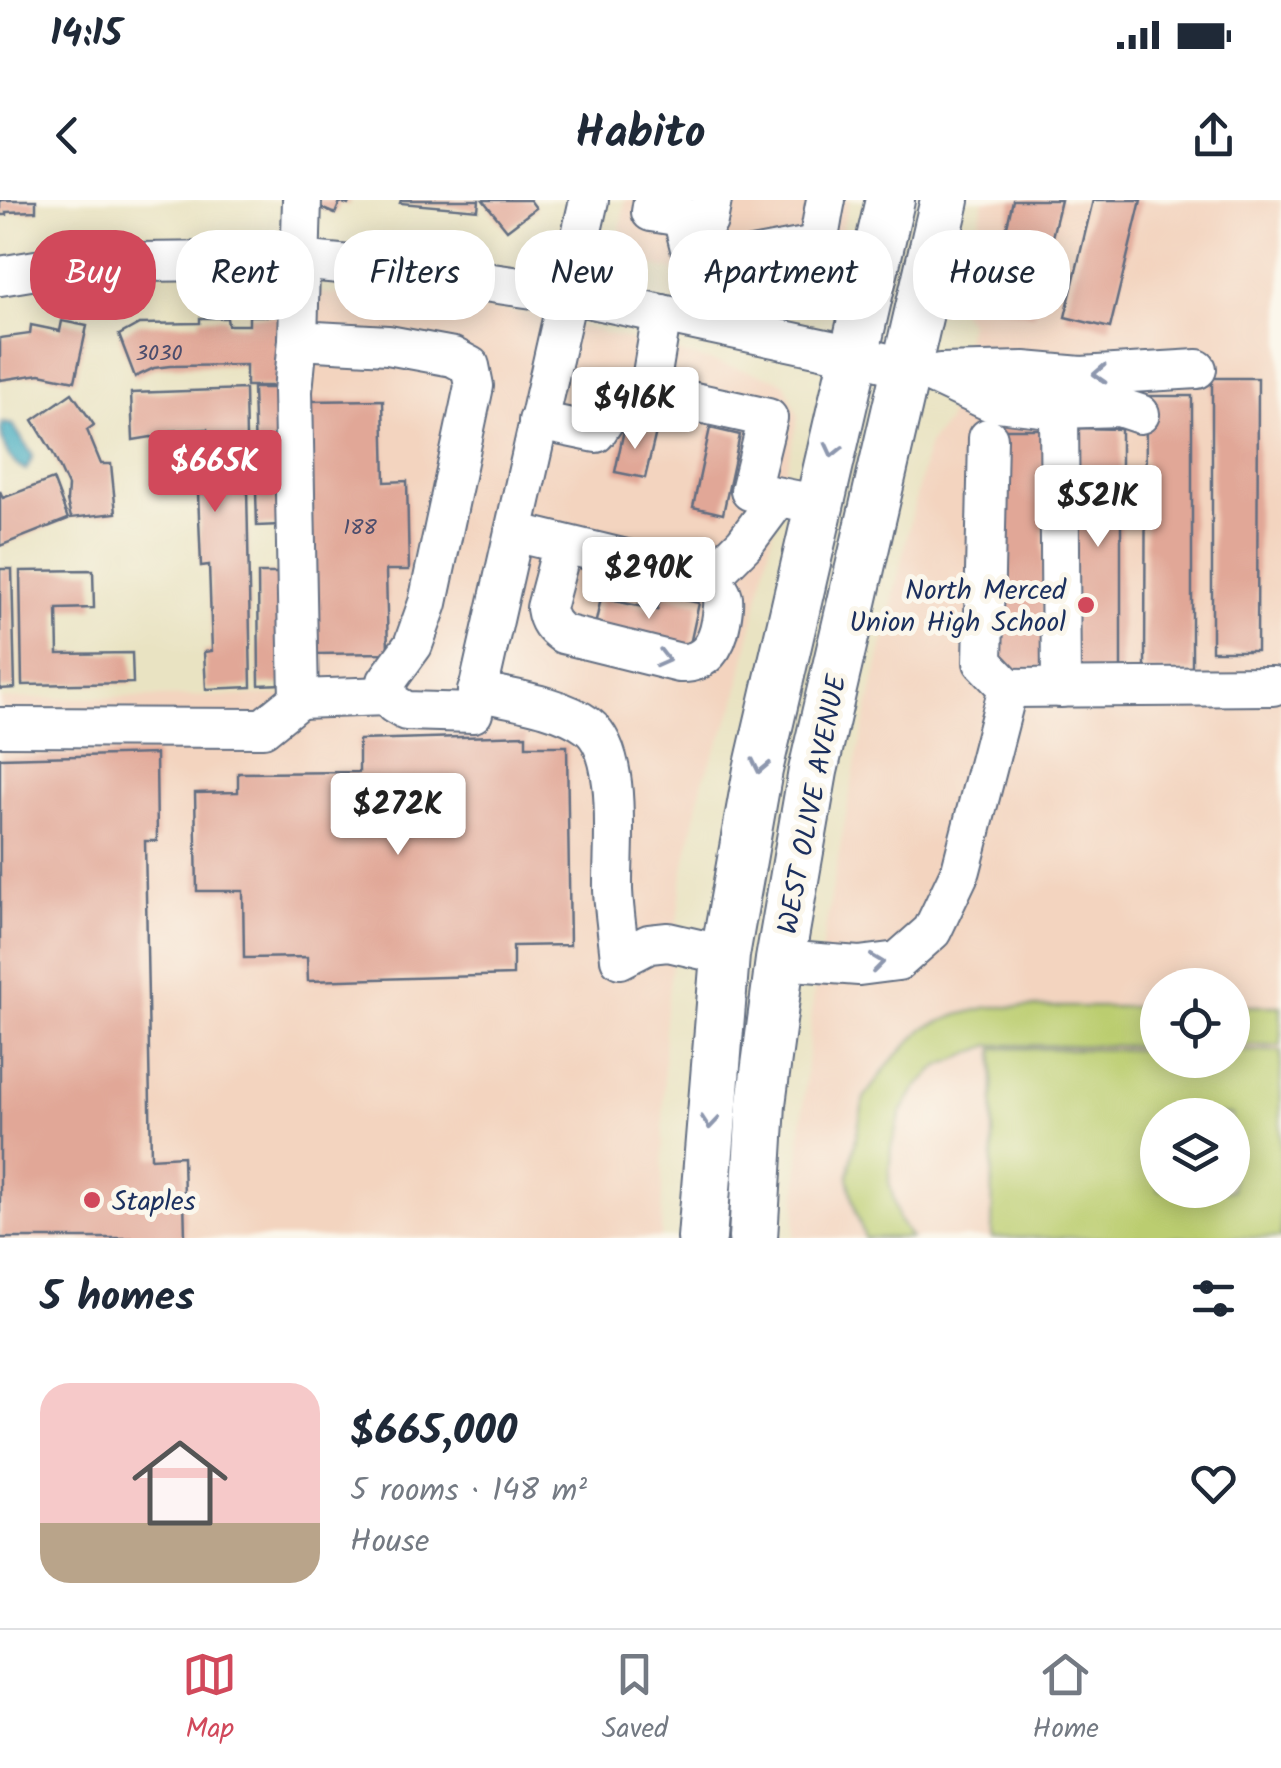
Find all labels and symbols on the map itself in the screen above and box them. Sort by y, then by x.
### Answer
house number: 3030 [135,337,183,372]
one-way arrow [1091,364,1107,385]
pin: $416K [565,367,705,452]
pin: $665K [145,430,285,515]
one-way arrow [823,441,844,458]
pin: $521K [1028,465,1168,550]
house number: 188 [343,511,377,546]
pin: $290K [579,537,719,622]
place label: North Merced Union High School [849,569,1067,646]
marker: North Merced Union High School [1075,594,1097,616]
one-way arrow [654,647,671,668]
street label: WEST OLIVE AVENUE [766,670,861,938]
one-way arrow [750,757,771,774]
pin: $272K [328,773,468,858]
one-way arrow [870,953,886,974]
one-way arrow [700,1115,722,1131]
place label: Staples [112,1180,196,1225]
marker: Staples [81,1189,103,1211]

